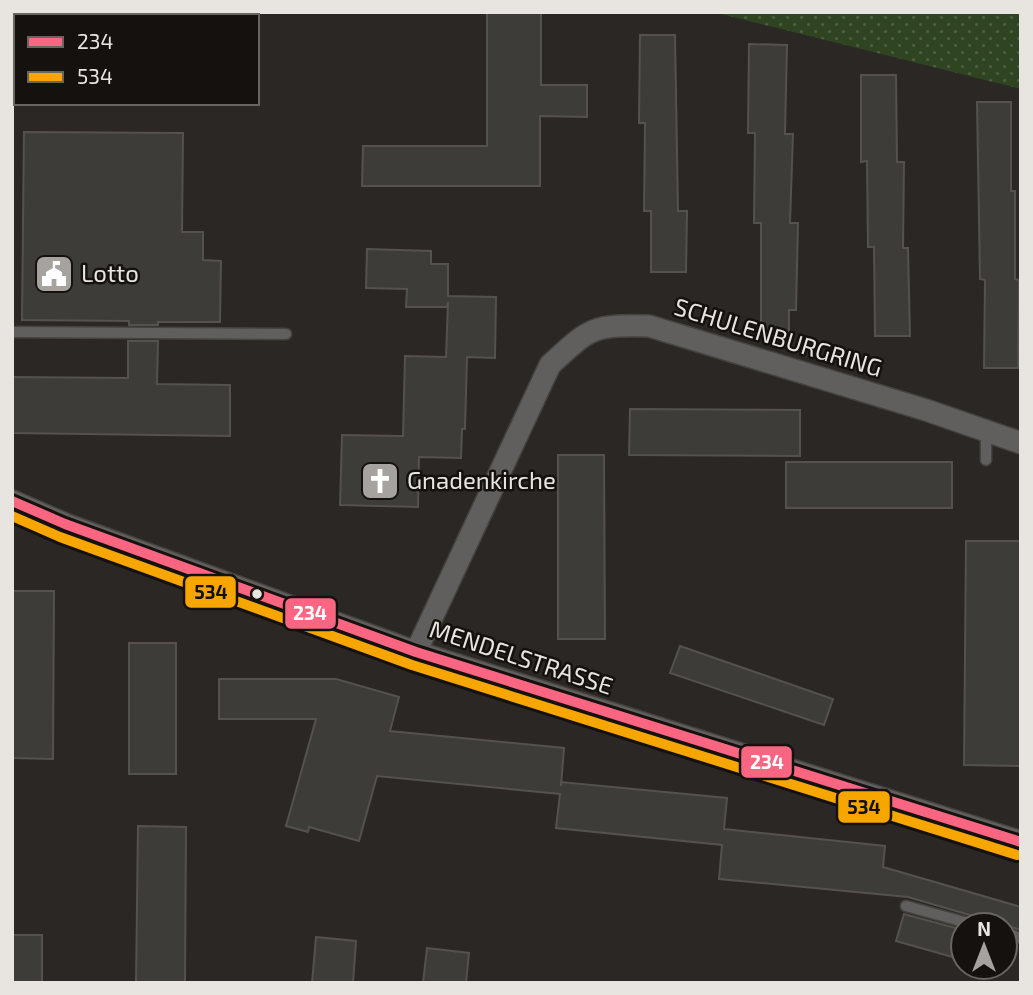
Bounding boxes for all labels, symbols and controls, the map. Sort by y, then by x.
legend [14,14,259,105]
text: 234 [77,28,113,53]
text: 534 [77,63,113,88]
public building icon: Lotto [33,253,75,295]
place label: Lotto [81,258,139,287]
street label: SCHULENBURGRING [671,291,886,382]
church icon: Gnadenkirche [359,460,401,502]
place label: Gnadenkirche [407,465,556,494]
line badge: 534 [184,575,237,609]
text: 534 [194,580,228,603]
unlabelled marker [250,587,264,601]
line badge: 234 [284,597,337,630]
text: 234 [293,601,327,624]
street label: MENDELSTRASSE [426,613,617,700]
line badge: 234 [740,745,793,779]
text: 234 [750,750,784,773]
line badge: 534 [837,790,891,824]
text: 534 [847,795,881,818]
north arrow [949,911,1019,981]
text: N [977,917,991,940]

